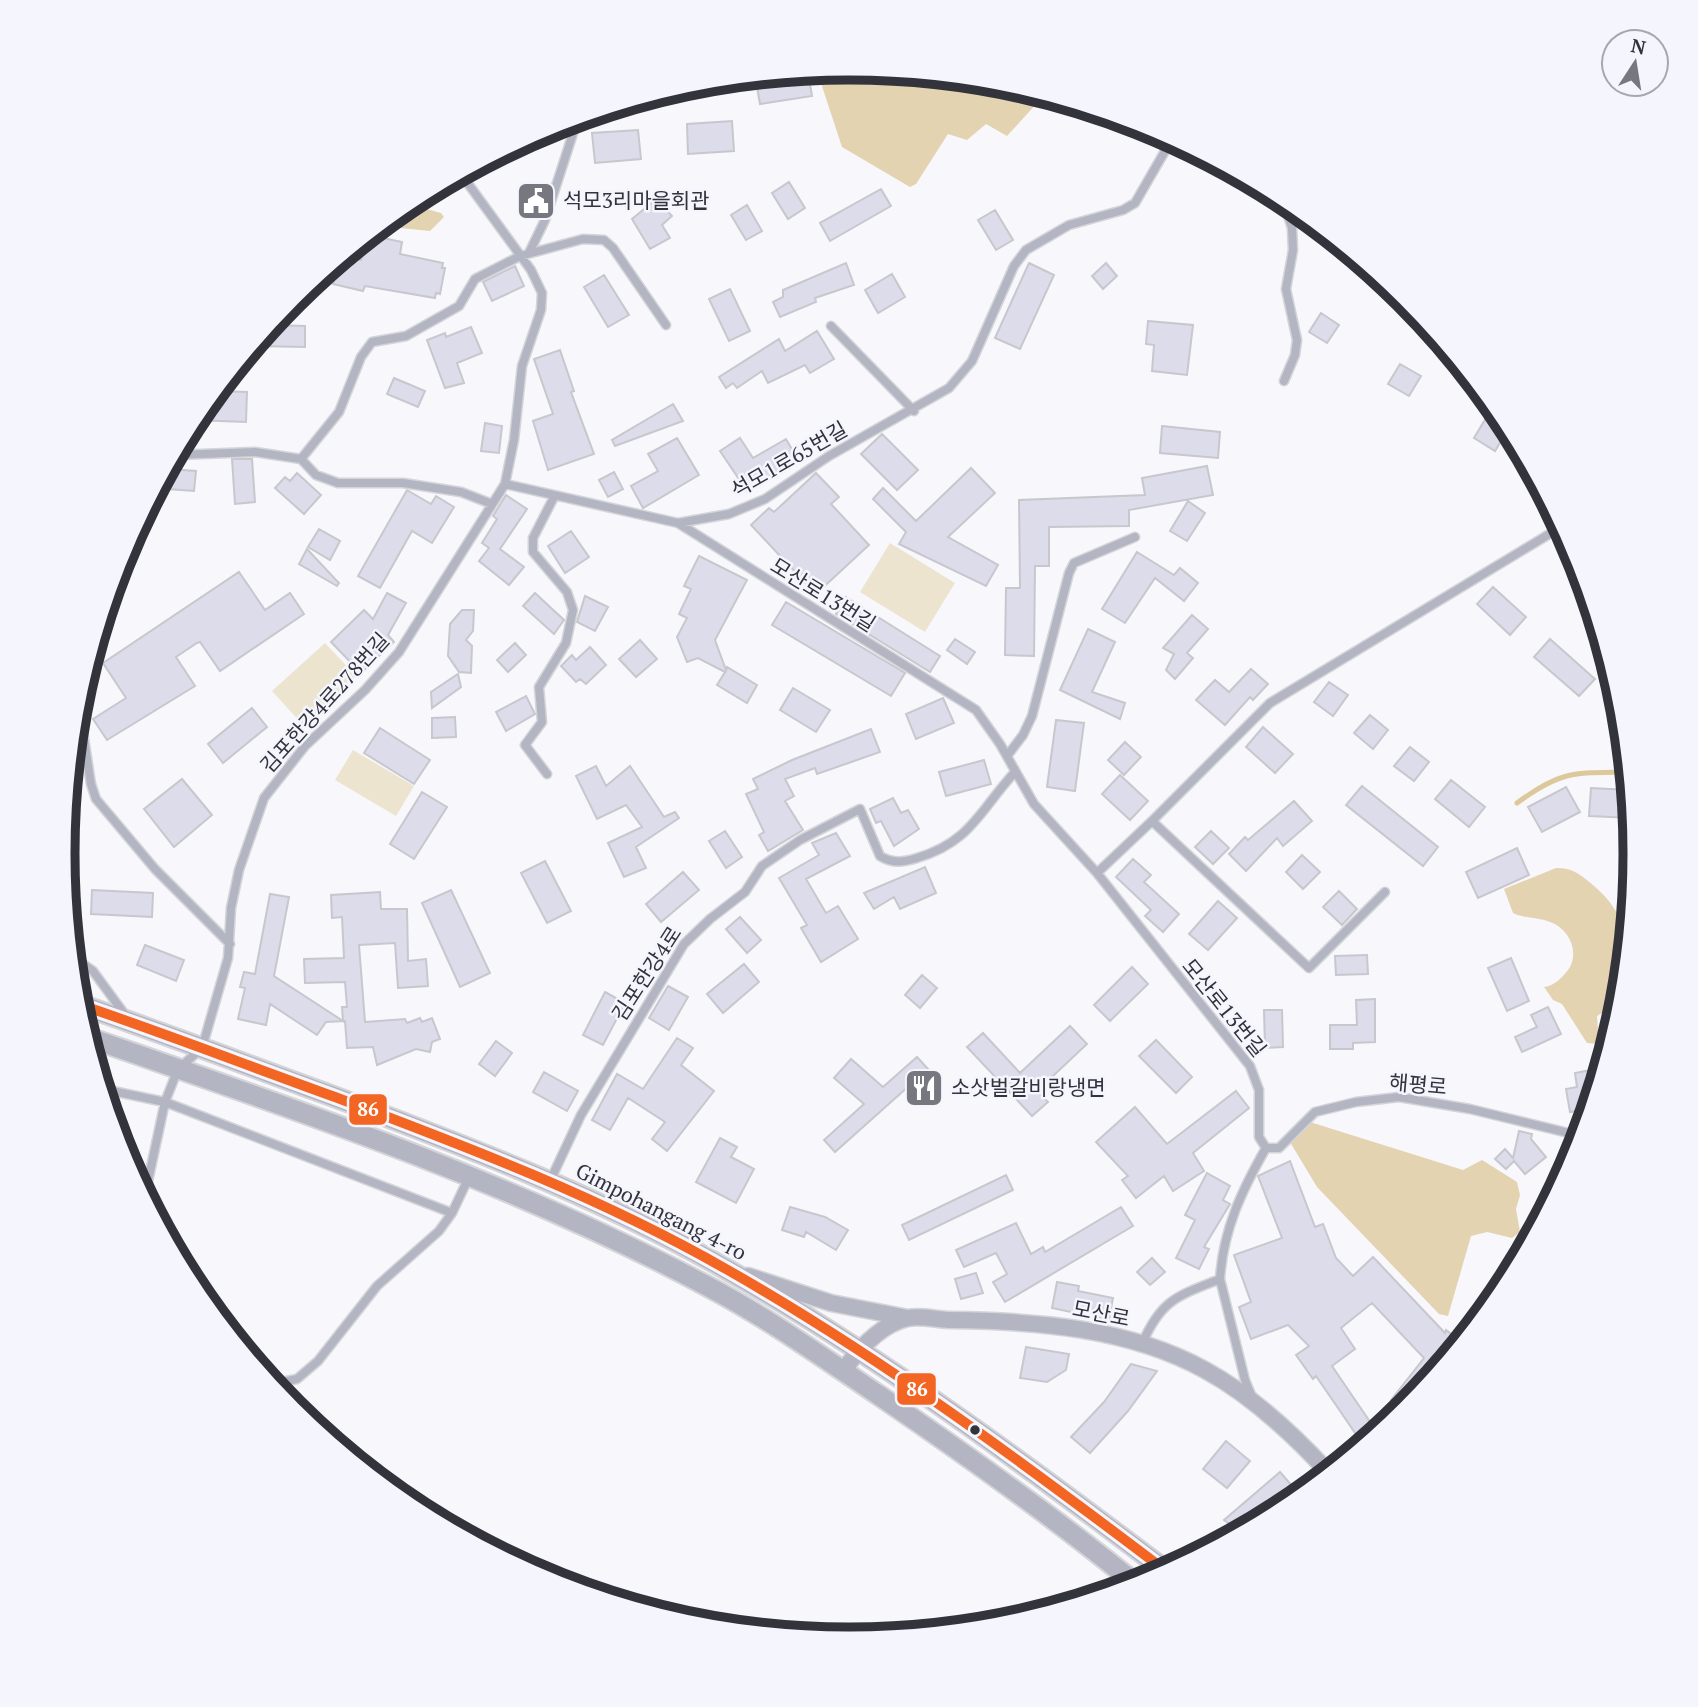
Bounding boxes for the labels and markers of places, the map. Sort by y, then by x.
public building icon: 석모3리마을회관 [515,180,557,222]
place label: 석모3리마을회관 [563,186,709,214]
restaurant icon: 소삿벌갈비랑냉면 [903,1067,945,1109]
place label: 소삿벌갈비랑냉면 [951,1073,1106,1101]
unlabelled marker [968,1423,982,1437]

